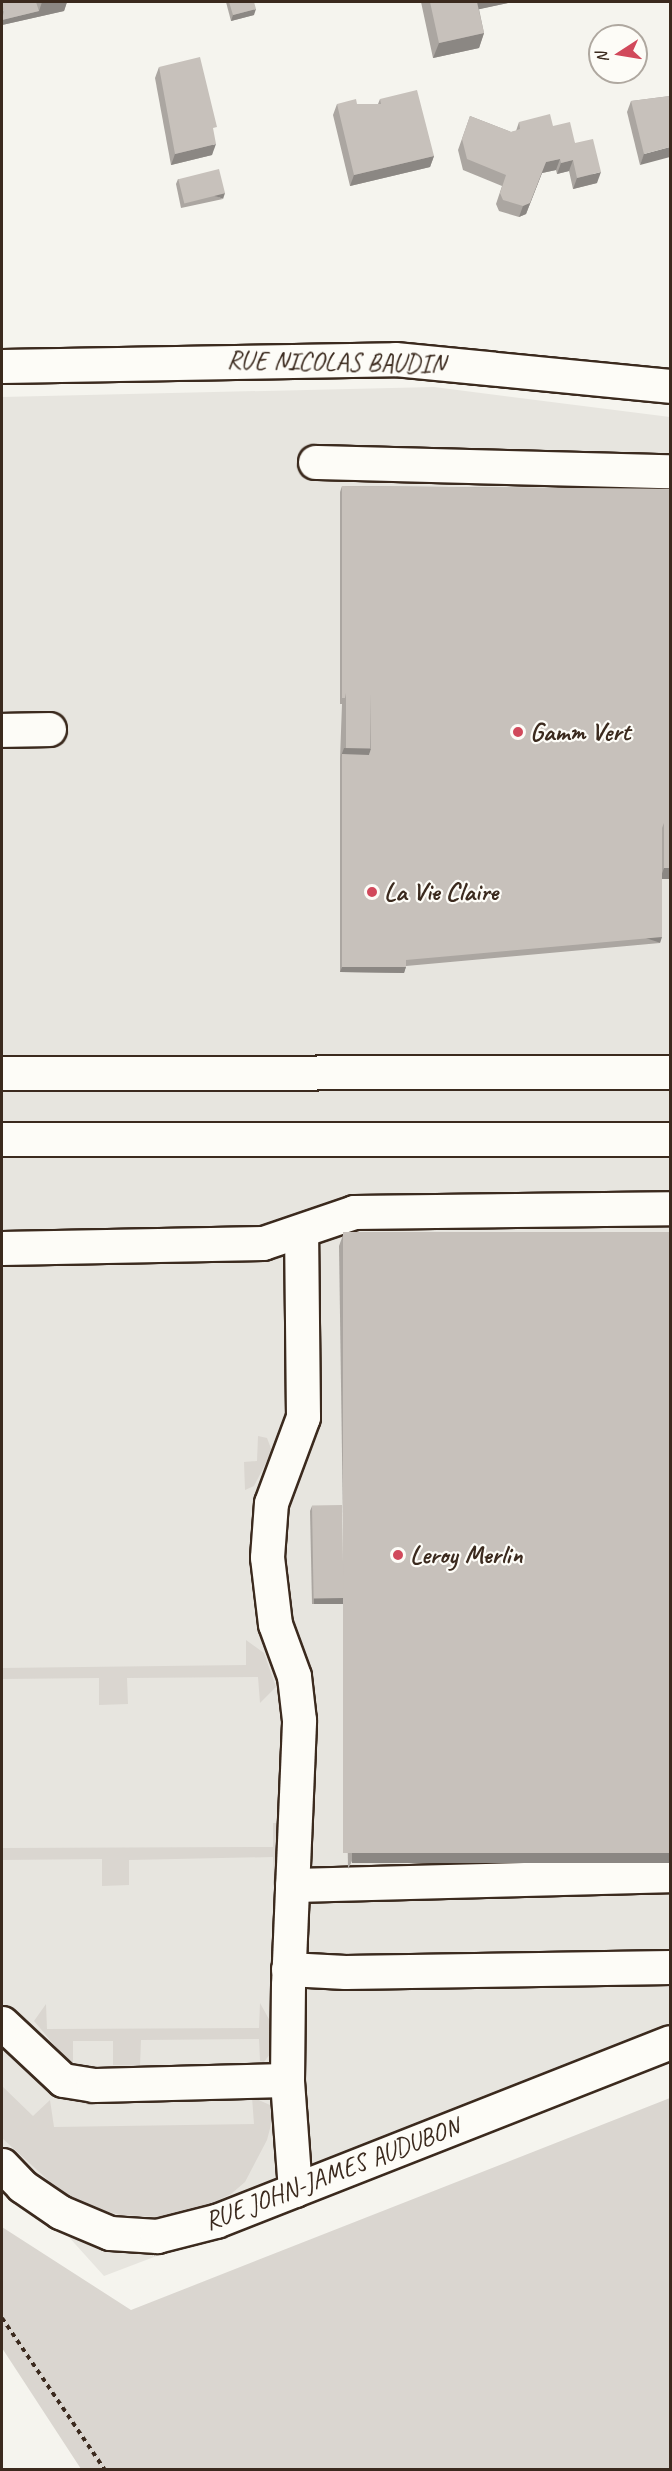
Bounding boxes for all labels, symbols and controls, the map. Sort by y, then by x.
north arrow [588,24,648,84]
text: N [592,50,613,64]
street label: RUE NICOLAS BAUDIN [227,344,445,380]
place label: Gamm Vert [530,716,630,748]
marker: Gamm Vert [511,725,525,739]
place label: La Vie Claire [384,876,498,908]
marker: La Vie Claire [365,885,379,899]
place label: Leroy Merlin [410,1539,522,1571]
marker: Leroy Merlin [391,1548,405,1562]
street label: RUE JOHN-JAMES AUDUBON [200,2111,464,2237]

